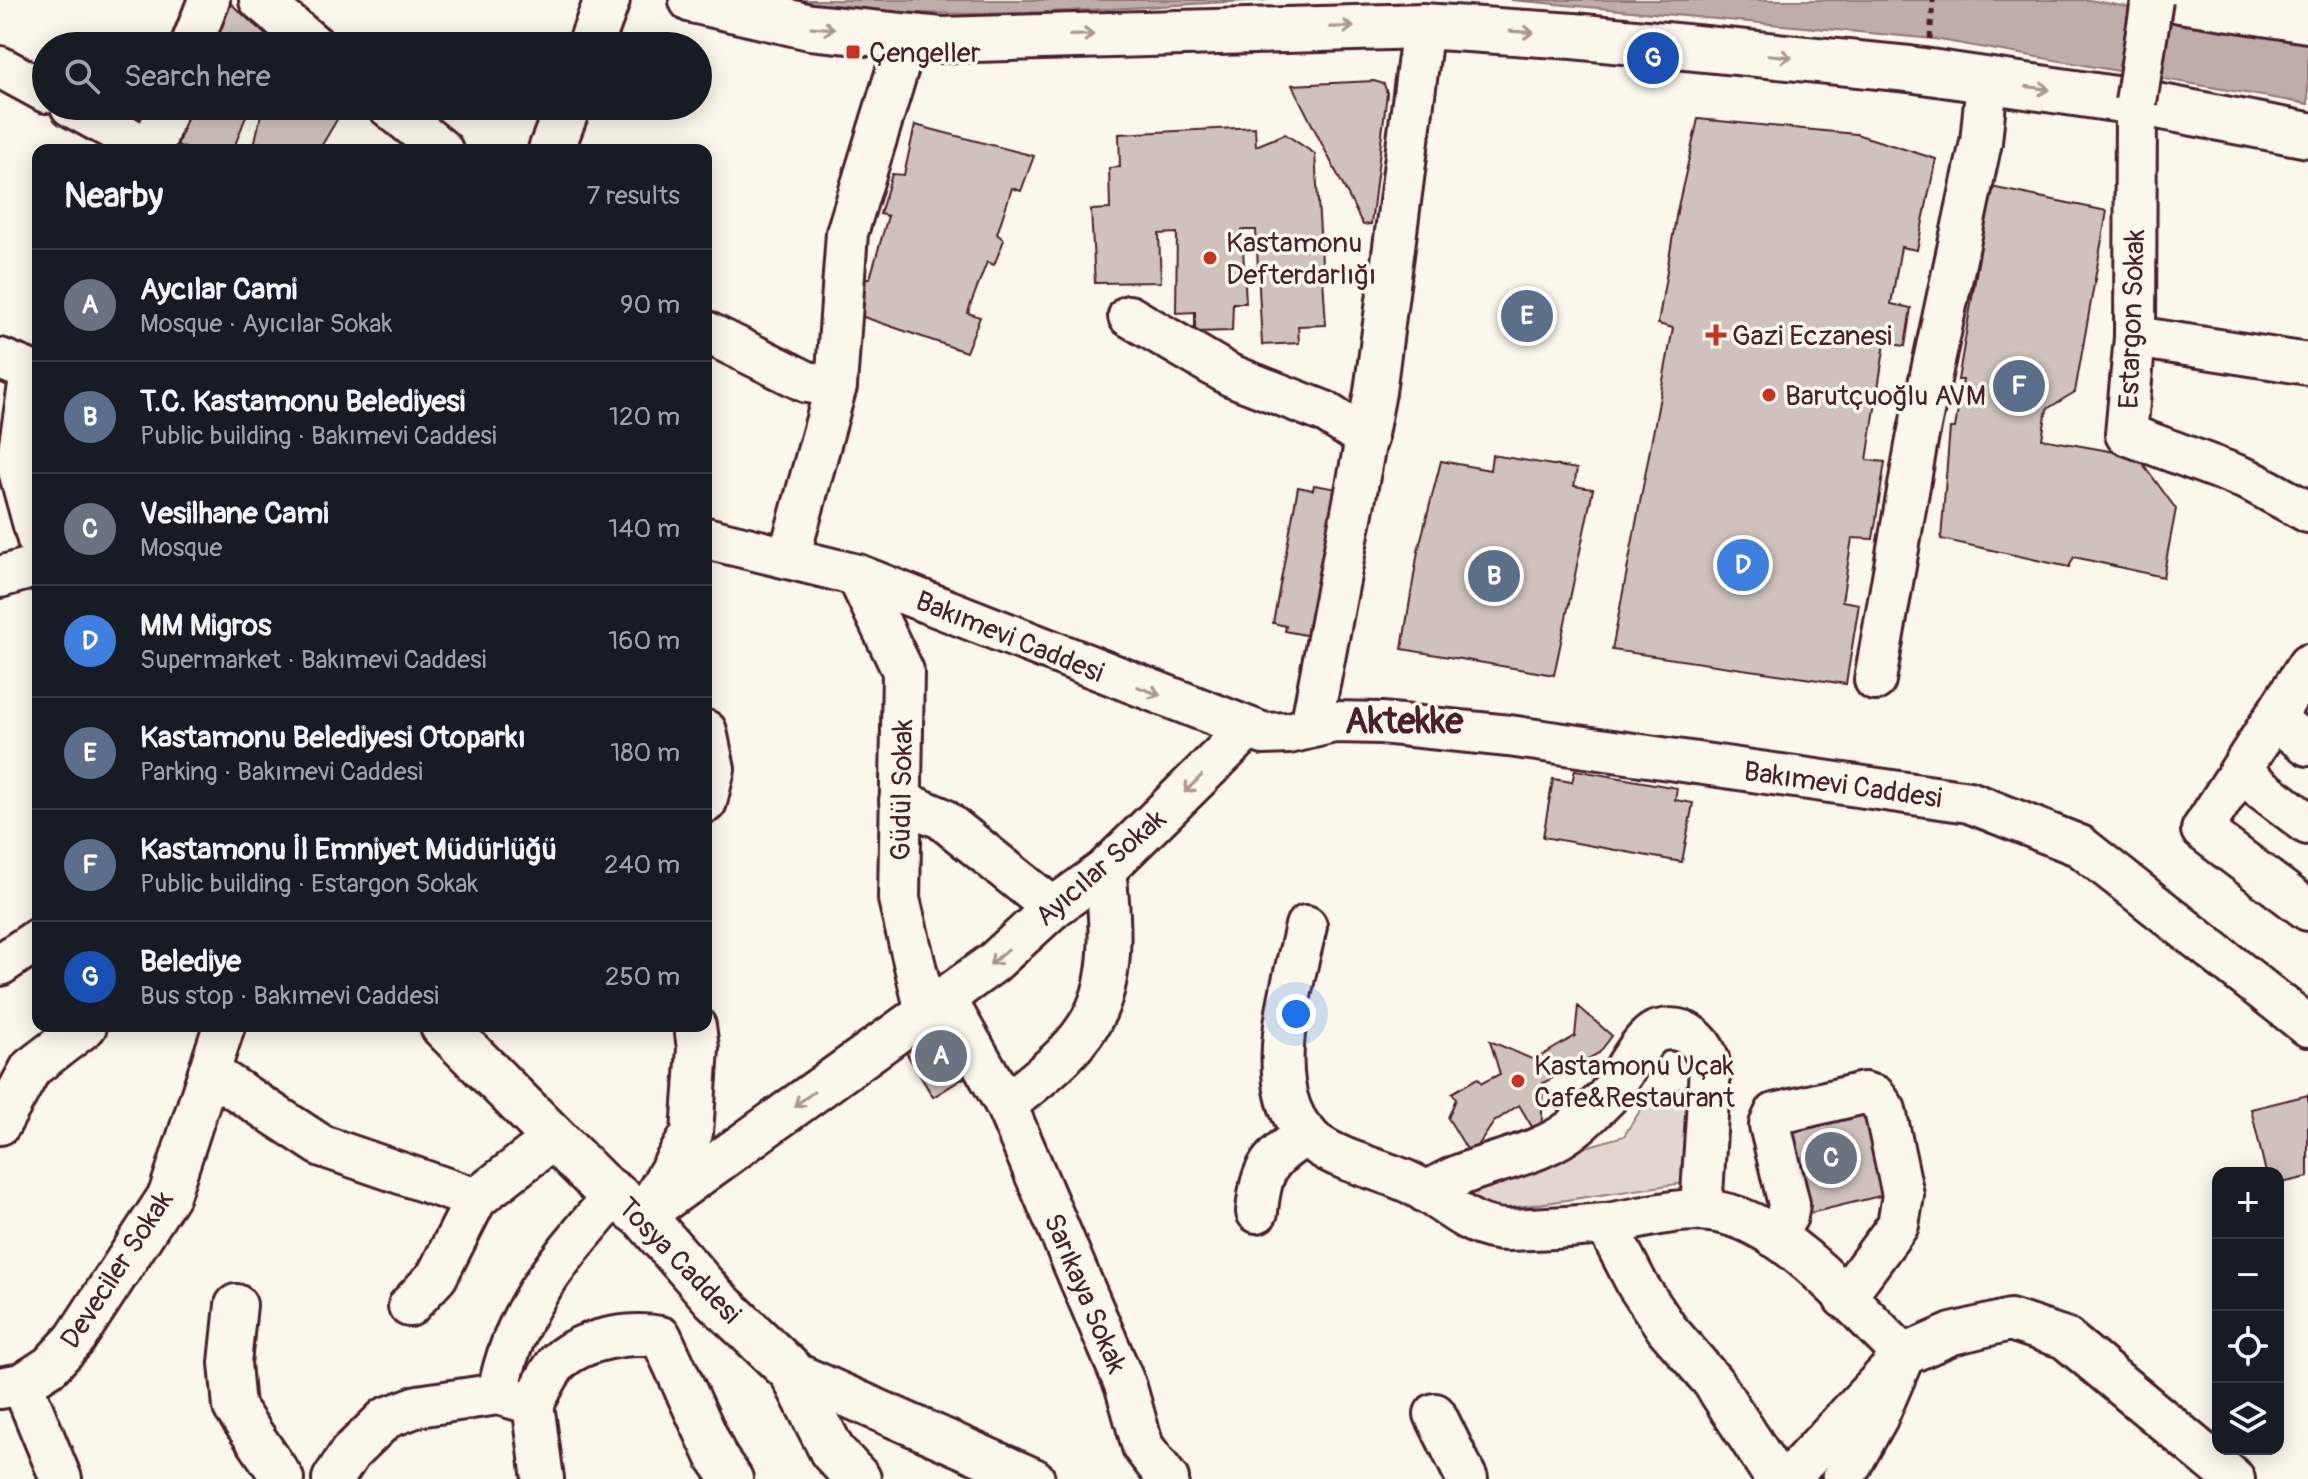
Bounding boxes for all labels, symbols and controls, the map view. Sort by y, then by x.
one-way arrow [1328,19,1355,35]
one-way arrow [809,21,836,36]
one-way arrow [1508,25,1535,40]
one-way arrow [1068,28,1095,43]
pin: G [1627,28,1679,88]
search box [32,32,712,120]
place label: Çengeller [869,36,981,71]
marker: Çengeller [844,43,862,61]
one-way arrow [1766,49,1793,64]
icon: search [60,54,104,98]
text: Search here [124,58,271,95]
one-way arrow [2025,81,2051,96]
text: Nearby [64,175,163,218]
text: 7 results [587,180,680,212]
place label: Kastamonu Defterdarlığı [1226,226,1376,293]
street label: Estargon Sokak [2112,228,2153,410]
marker: Kastamonu Defterdarlığı [1201,249,1219,267]
text: Aycılar Cami [140,271,297,308]
pin: E [1501,286,1553,346]
text: A [82,289,98,321]
text: 90 m [620,289,680,321]
text: Mosque · Ayıcılar Sokak [140,308,392,340]
place label: Gazi Eczanesi [1732,319,1892,354]
marker: Gazi Eczanesi [1707,326,1725,344]
pin: F [1993,356,2045,416]
place label: Barutçuoğlu AVM [1785,379,1986,414]
text: T.C. Kastamonu Belediyesi [140,383,465,420]
marker: Barutçuoğlu AVM [1760,386,1778,404]
text: B [83,401,97,433]
text: 120 m [609,401,680,433]
text: Public building · Bakımevi Caddesi [140,420,497,452]
text: Vesilhane Cami [140,495,329,532]
text: C [82,513,98,545]
text: 140 m [608,513,680,545]
text: Mosque [140,532,222,564]
pin: D [1717,535,1769,595]
pin: B [1468,546,1520,606]
street label: Bakımevi Caddesi [910,584,1109,691]
text: MM Migros [140,607,271,644]
text: D [82,625,98,657]
text: 160 m [608,625,680,657]
text: Supermarket · Bakımevi Caddesi [140,644,486,676]
one-way arrow [1136,685,1161,699]
district label: Aktekke [1345,699,1464,744]
text: Kastamonu Belediyesi Otoparkı [140,719,526,756]
street label: Güdül Sokak [884,719,921,861]
text: E [83,737,97,769]
text: 180 m [610,737,680,769]
street label: Bakımevi Caddesi [1741,754,1944,817]
text: Parking · Bakımevi Caddesi [140,756,423,788]
one-way arrow [1184,774,1203,793]
street label: Ayıcılar Sokak [1028,802,1174,934]
text: Kastamonu İl Emniyet Müdürlüğü [140,831,557,868]
text: F [82,849,98,881]
text: 240 m [604,849,680,881]
text: Public building · Estargon Sokak [140,868,478,900]
text: Belediye [140,943,241,980]
one-way arrow [989,947,1010,965]
text: G [81,961,99,993]
text: 250 m [605,961,680,993]
text: Bus stop · Bakımevi Caddesi [140,980,439,1012]
your location [1276,994,1316,1034]
pin: A [915,1026,967,1086]
place label: Kastamonu Uçak Cafe&Restaurant [1534,1049,1735,1116]
marker: Kastamonu Uçak Cafe&Restaurant [1509,1072,1527,1090]
one-way arrow [793,1091,815,1107]
pin: C [1805,1128,1857,1188]
map controls [2212,1167,2284,1455]
button: + [2212,1167,2284,1239]
street label: Deveciler Sokak [53,1184,181,1355]
street label: Tosya Caddesi [610,1191,748,1332]
street label: Sarıkaya Sokak [1035,1208,1134,1379]
button: − [2212,1239,2284,1311]
button: locate [2212,1311,2284,1383]
button: layers [2212,1383,2284,1455]

